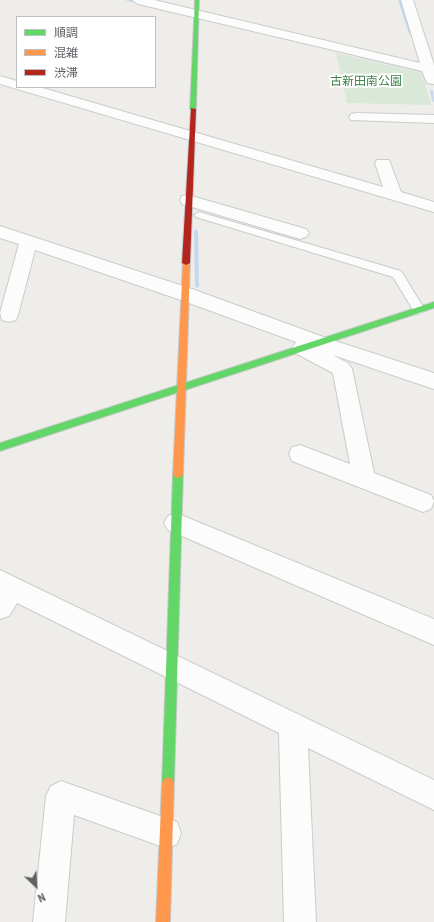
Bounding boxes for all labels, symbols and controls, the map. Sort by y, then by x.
legend [16,16,156,88]
text: 順調 [54,25,78,42]
text: 混雑 [54,45,78,62]
text: 渋滞 [54,65,78,82]
park label: 古新田南公園 [330,75,402,89]
north arrow [16,866,56,906]
text: N [35,889,48,906]

